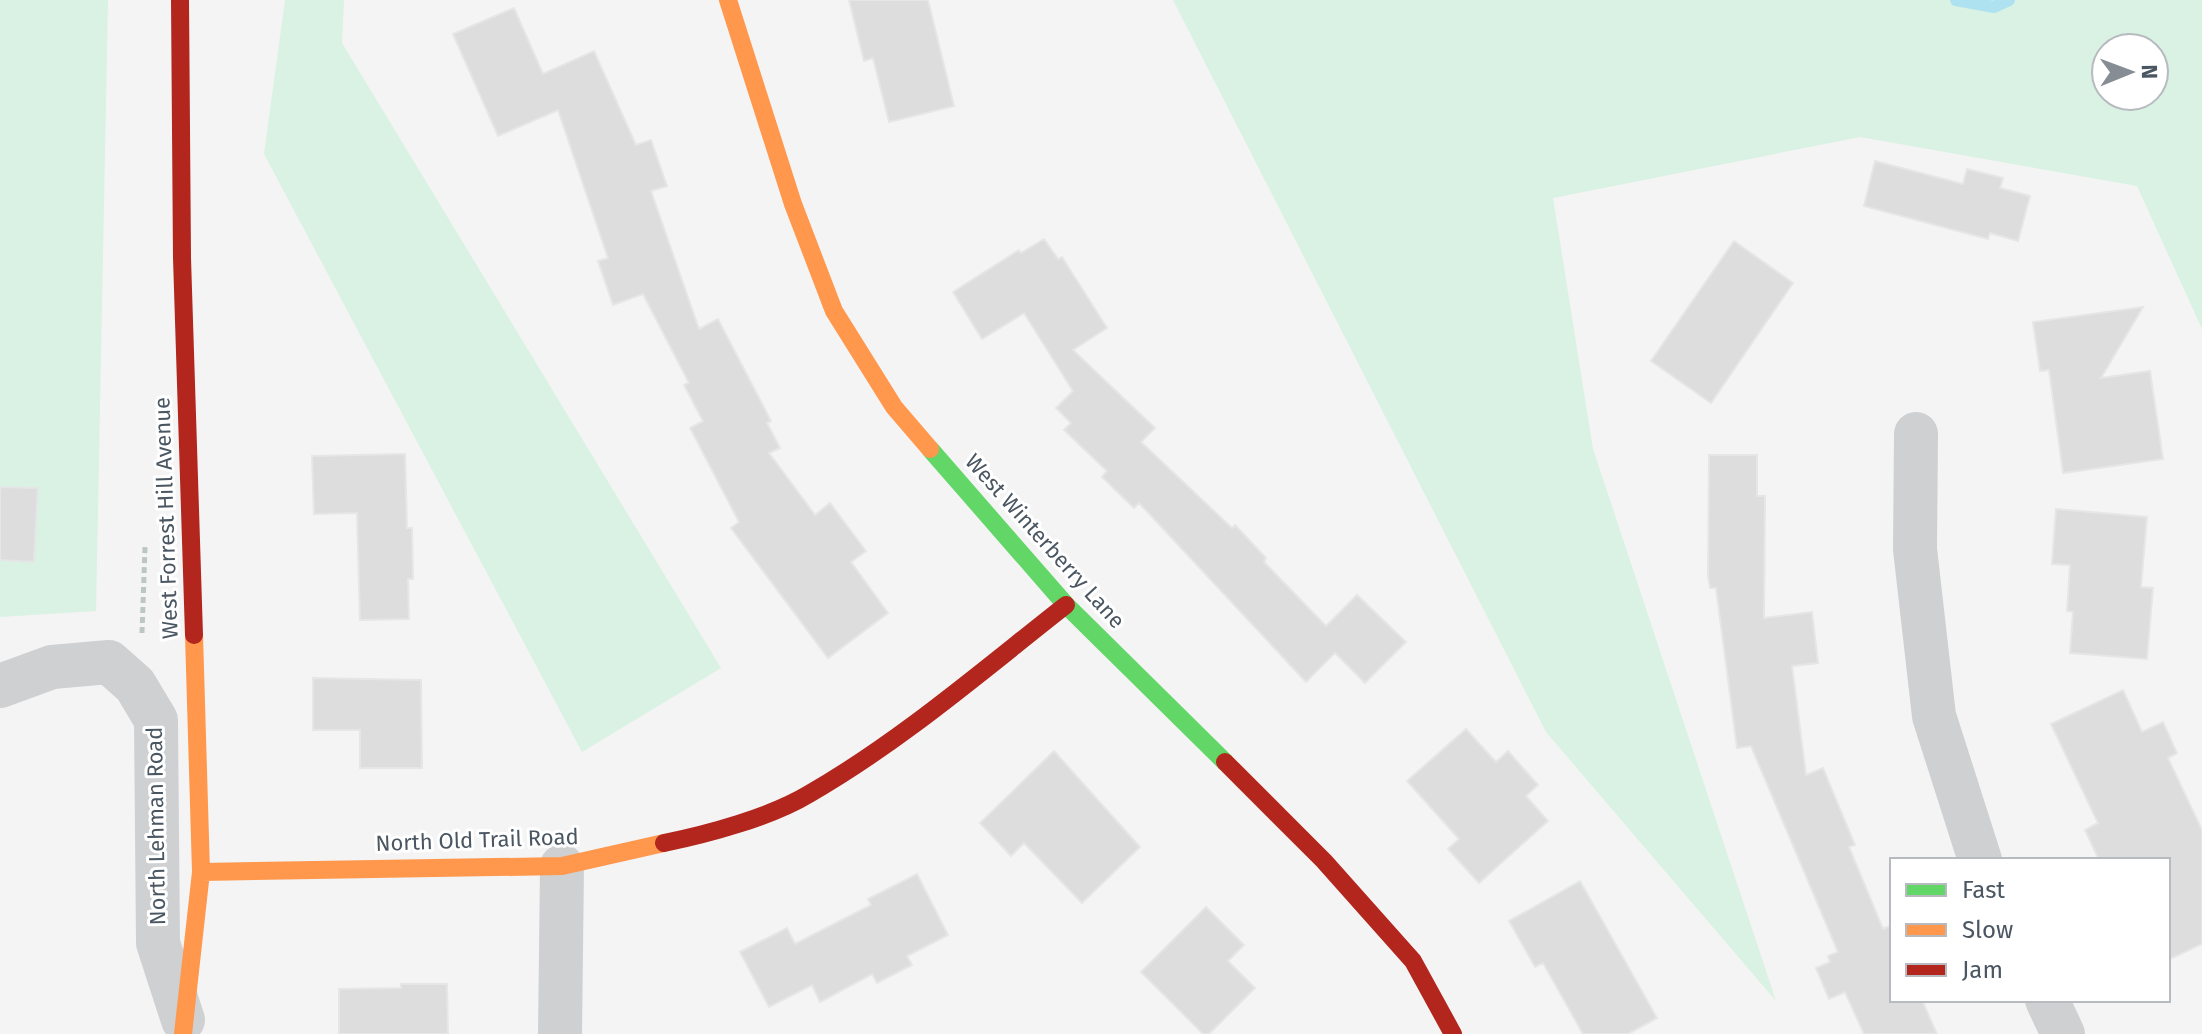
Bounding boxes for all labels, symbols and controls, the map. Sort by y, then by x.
north arrow [2090,32,2170,112]
text: N [2136,64,2163,79]
street label: West Forrest Hill Avenue [148,397,184,639]
street label: West Winterberry Lane [959,448,1131,634]
street label: North Lehman Road [141,726,171,926]
street label: North Old Trail Road [375,823,579,857]
legend [1890,858,2170,1002]
text: Fast [1962,876,2005,904]
text: Slow [1962,916,2013,944]
text: Jam [1962,956,2003,984]

